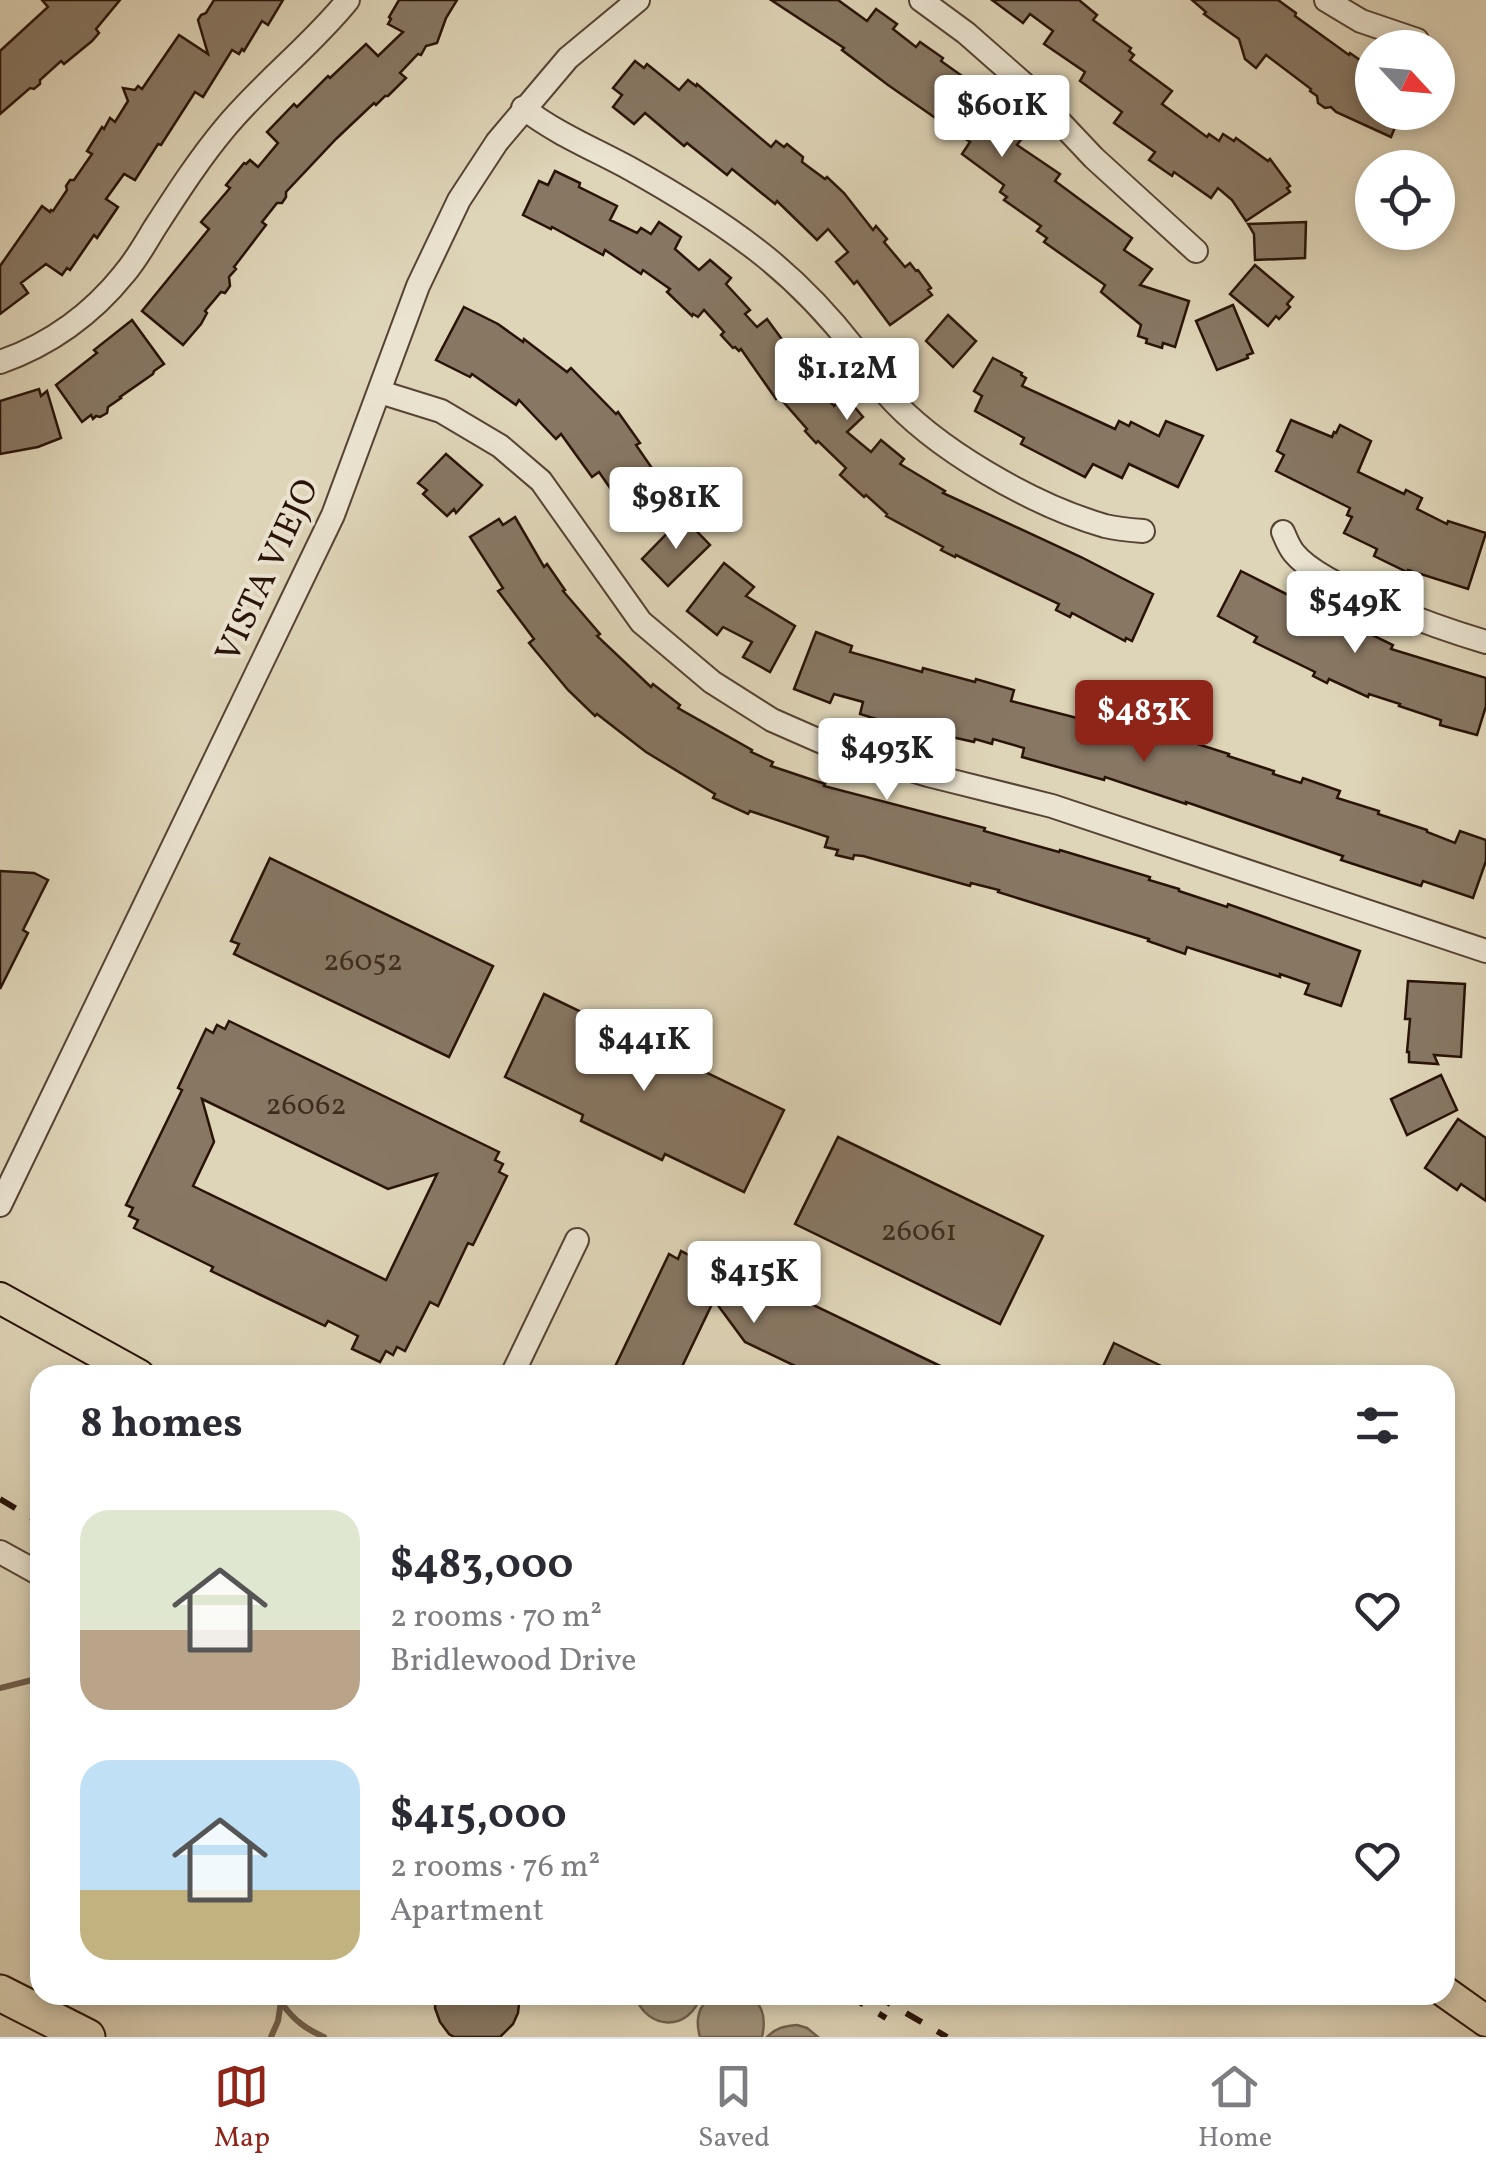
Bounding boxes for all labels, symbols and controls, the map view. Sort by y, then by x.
north arrow [1355,30,1455,130]
map controls [1355,30,1455,250]
pin: $601K [932,75,1072,160]
text: $601K [956,85,1048,129]
button: locate [1355,150,1455,250]
pin: $1.12M [766,338,928,423]
text: $1.12M [797,348,897,392]
pin: $981K [606,467,746,552]
street label: VISTA VIEJO [205,472,332,671]
text: $981K [632,477,721,521]
pin: $549K [1285,571,1425,656]
text: $549K [1309,581,1401,625]
pin: $483K [1074,680,1214,765]
text: $483K [1097,690,1191,734]
pin: $493K [817,718,957,803]
text: $493K [840,728,934,772]
house number: 26052 [323,941,403,983]
pin: $441K [574,1009,714,1094]
text: $441K [598,1019,690,1063]
house number: 26062 [266,1085,347,1127]
house number: 26061 [881,1211,957,1253]
pin: $415K [684,1241,824,1326]
text: $415K [710,1251,798,1295]
text: 8 homes [80,1396,243,1455]
icon: filters [1350,1398,1405,1453]
text: $483,000 [390,1537,573,1596]
icon: home [160,1550,280,1670]
icon: heart [1350,1583,1405,1638]
text: 2 rooms · 70 m² [390,1596,602,1640]
text: Bridlewood Drive [390,1640,637,1684]
text: $415,000 [390,1787,567,1846]
icon: home [160,1800,280,1920]
icon: heart [1350,1833,1405,1888]
text: 2 rooms · 76 m² [390,1846,600,1890]
text: Apartment [390,1890,544,1934]
tab: Map [214,2059,270,2158]
tab: Saved [698,2059,770,2158]
tab: Home [1198,2059,1272,2158]

